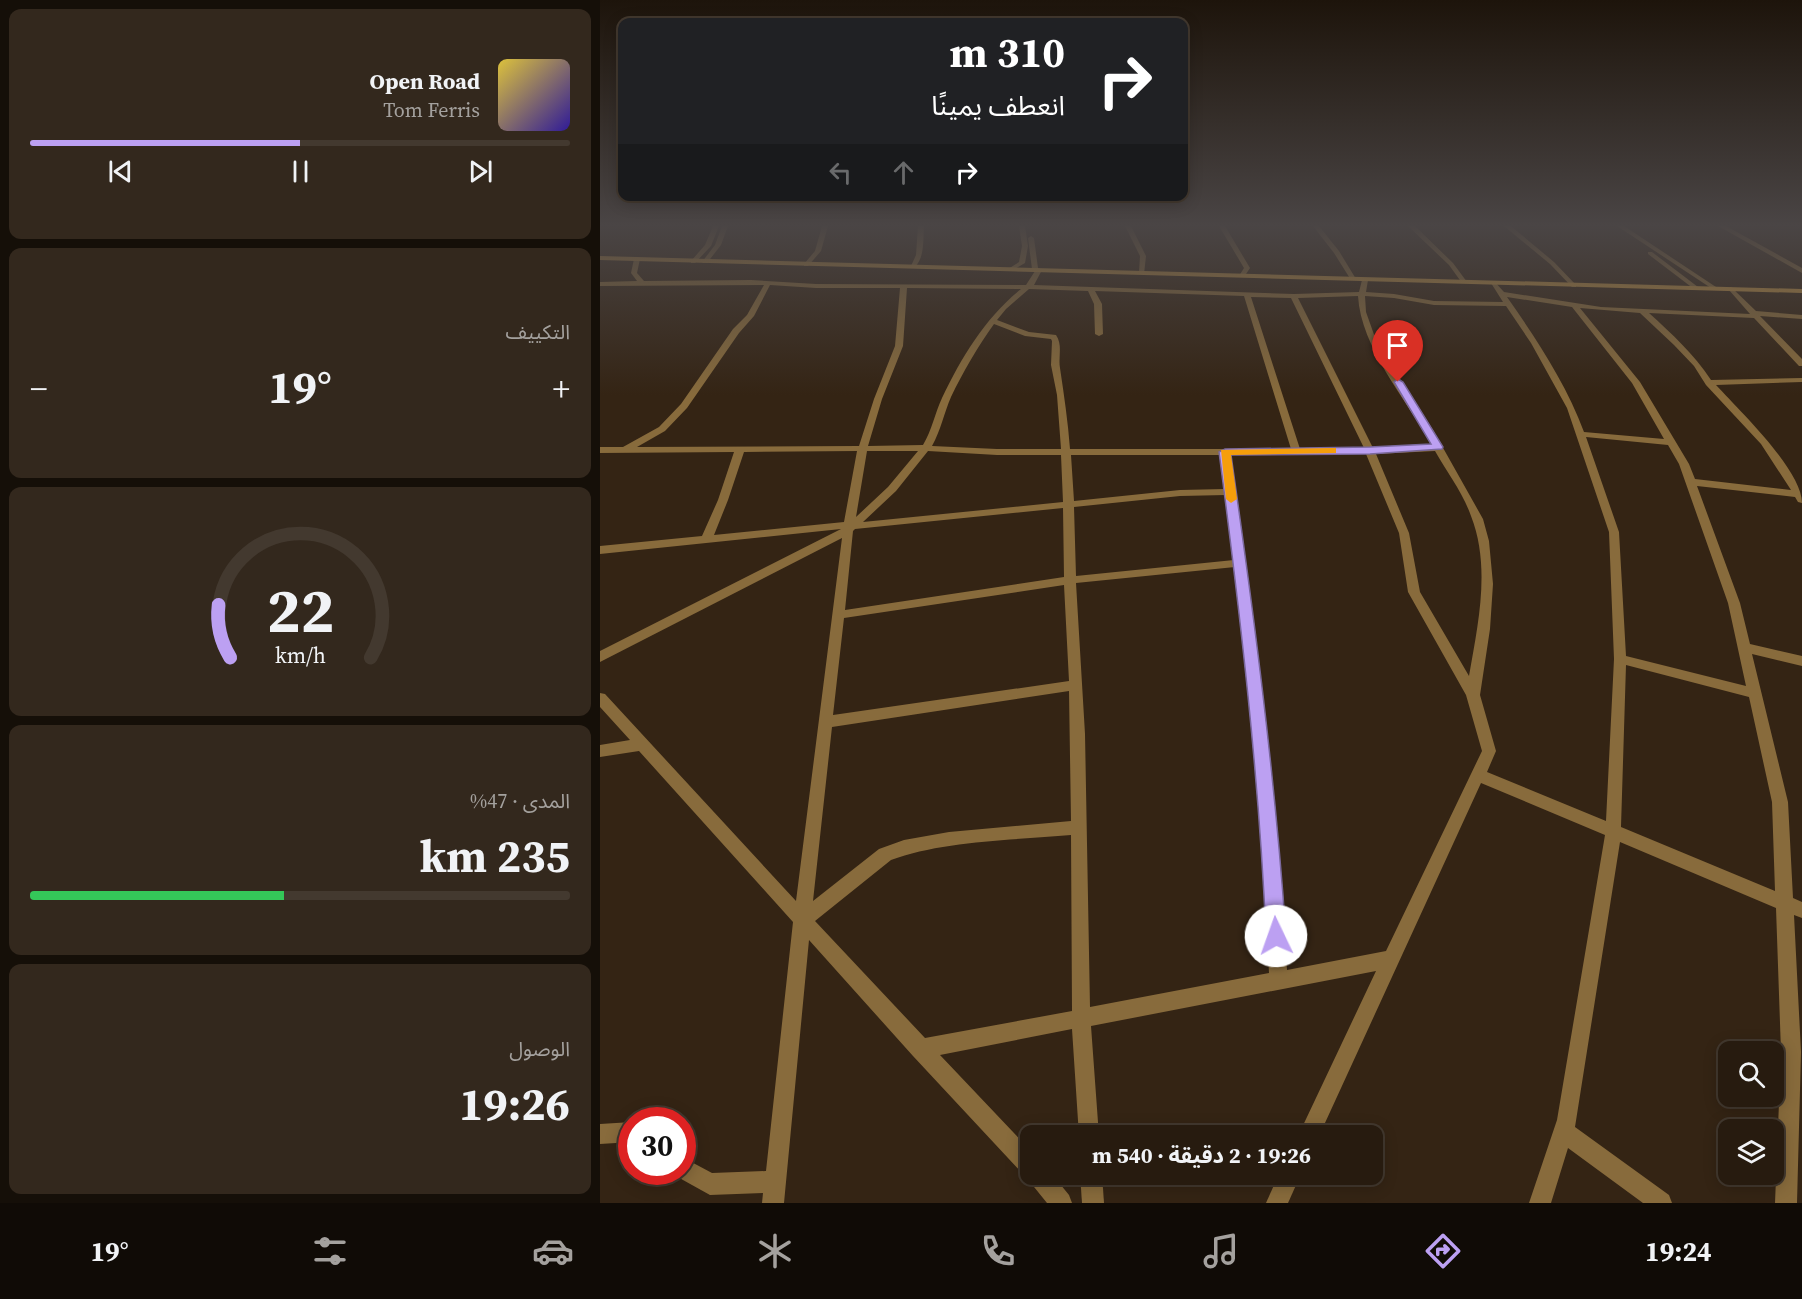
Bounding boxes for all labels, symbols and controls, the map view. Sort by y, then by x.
text: 310 m [950,23,1065,81]
icon: right [1086,42,1164,120]
text: Open Road [370,66,480,96]
text: انعطف يمينًا [931,87,1065,124]
text: Tom Ferris [383,96,480,124]
icon: previous [104,155,137,188]
icon: pause [284,155,317,188]
icon: next [464,155,497,188]
icon: left [824,156,857,189]
icon: ahead [887,156,920,189]
icon: right [950,156,983,189]
text: التكييف [506,318,570,346]
pin [1372,320,1423,382]
icon: arrive [1381,329,1414,362]
text: 19° [268,356,332,418]
text: − [30,366,48,411]
text: + [552,366,570,411]
text: 22 [266,568,334,654]
text: km/h [274,642,326,671]
text: المدى · 47% [470,787,570,815]
text: 235 km [419,825,570,887]
position arrow [1244,904,1308,968]
text: الوصول [509,1035,570,1063]
map controls [1718,1041,1784,1185]
button: search [1718,1041,1784,1107]
text: 19:26 [459,1073,570,1135]
speed limit sign: 30 [618,1107,696,1185]
button: layers [1718,1119,1784,1185]
text: 19:26 · 2 دقيقة · 540 m [1092,1140,1311,1170]
icon: filters [309,1230,351,1272]
icon: car [532,1230,574,1272]
icon: climate [754,1230,796,1272]
icon: phone [977,1230,1019,1272]
icon: music [1200,1230,1242,1272]
icon: directions [1422,1230,1464,1272]
text: 19° [90,1233,129,1270]
text: 19:24 [1645,1233,1712,1270]

